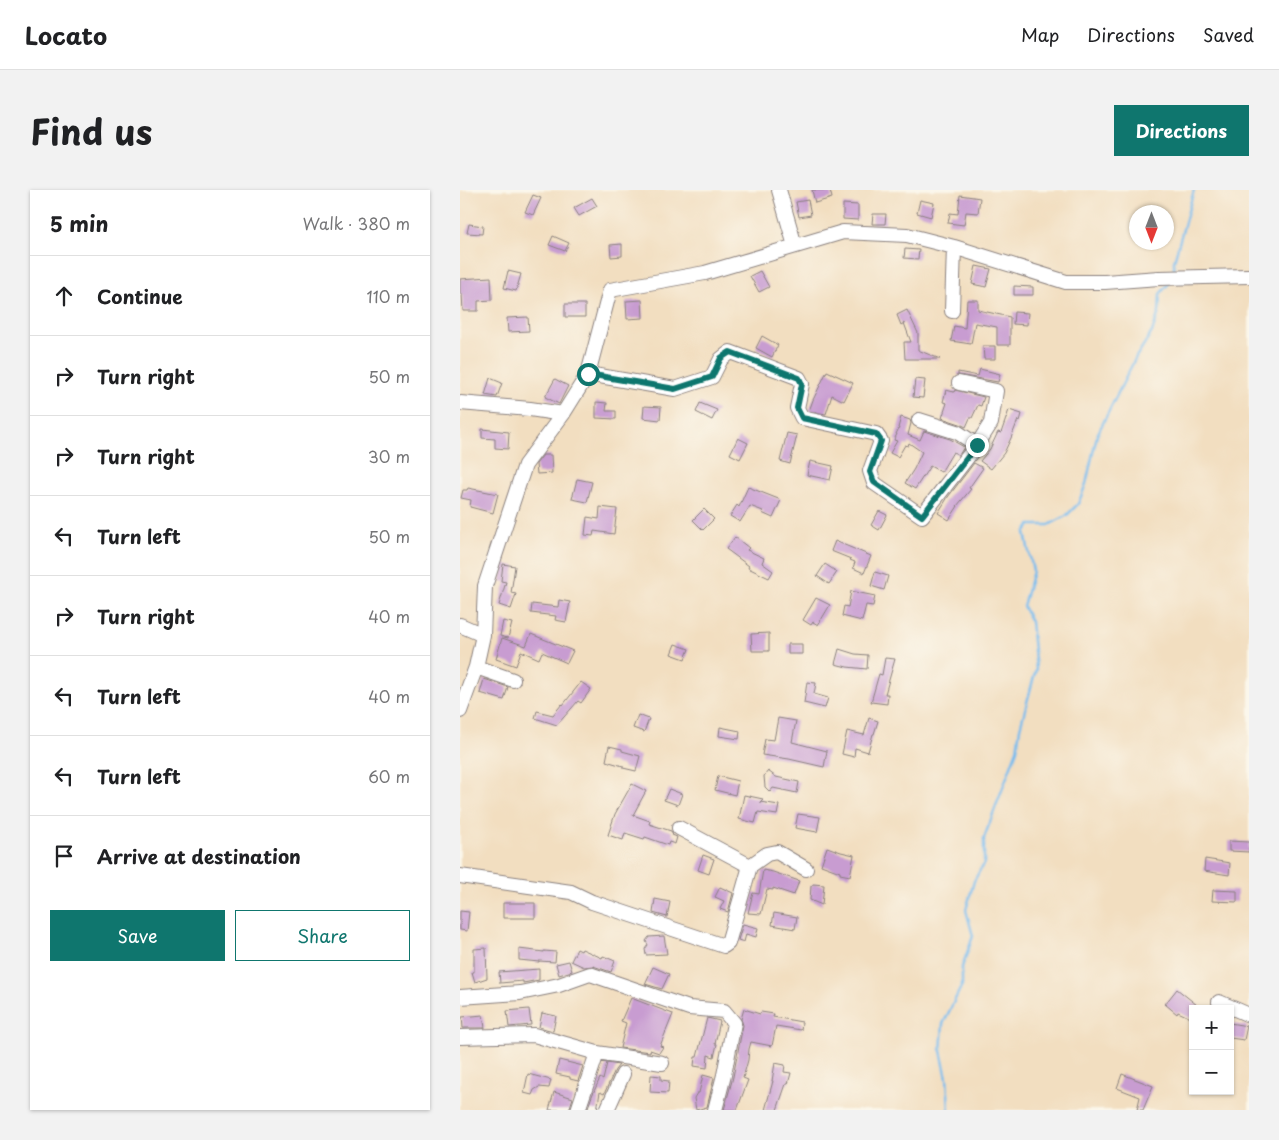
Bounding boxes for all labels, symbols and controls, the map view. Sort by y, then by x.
text: Locato [25,17,107,53]
text: Map [1021,21,1059,48]
text: Directions [1087,21,1175,48]
text: Saved [1203,21,1254,48]
text: Find us [30,104,152,157]
button: Directions [1114,105,1249,156]
north arrow [1129,205,1174,250]
text: 5 min [50,207,108,239]
text: Walk · 380 m [303,211,410,235]
icon: ahead [50,282,78,310]
text: Continue [97,282,183,310]
text: 110 m [367,284,410,308]
icon: right [50,362,78,390]
text: Turn right [97,362,195,390]
route start [577,363,600,386]
text: 50 m [369,364,410,388]
route end [966,434,989,457]
icon: right [50,442,78,470]
text: Turn right [97,442,195,470]
text: 30 m [368,444,410,468]
icon: left [50,522,78,550]
text: Turn left [97,522,181,550]
text: 50 m [369,524,410,548]
icon: right [50,602,78,630]
text: Turn right [97,602,195,630]
text: 40 m [368,604,410,628]
icon: left [50,682,78,710]
text: Turn left [97,682,181,710]
text: 40 m [368,684,410,708]
icon: left [50,762,78,790]
text: Turn left [97,762,181,790]
text: 60 m [368,764,410,788]
icon: arrive [50,842,78,870]
text: Arrive at destination [97,842,301,870]
button: Save [50,910,225,961]
button: Share [235,910,410,961]
map controls [1189,1005,1234,1095]
button: + [1189,1005,1234,1050]
button: − [1189,1050,1234,1095]

